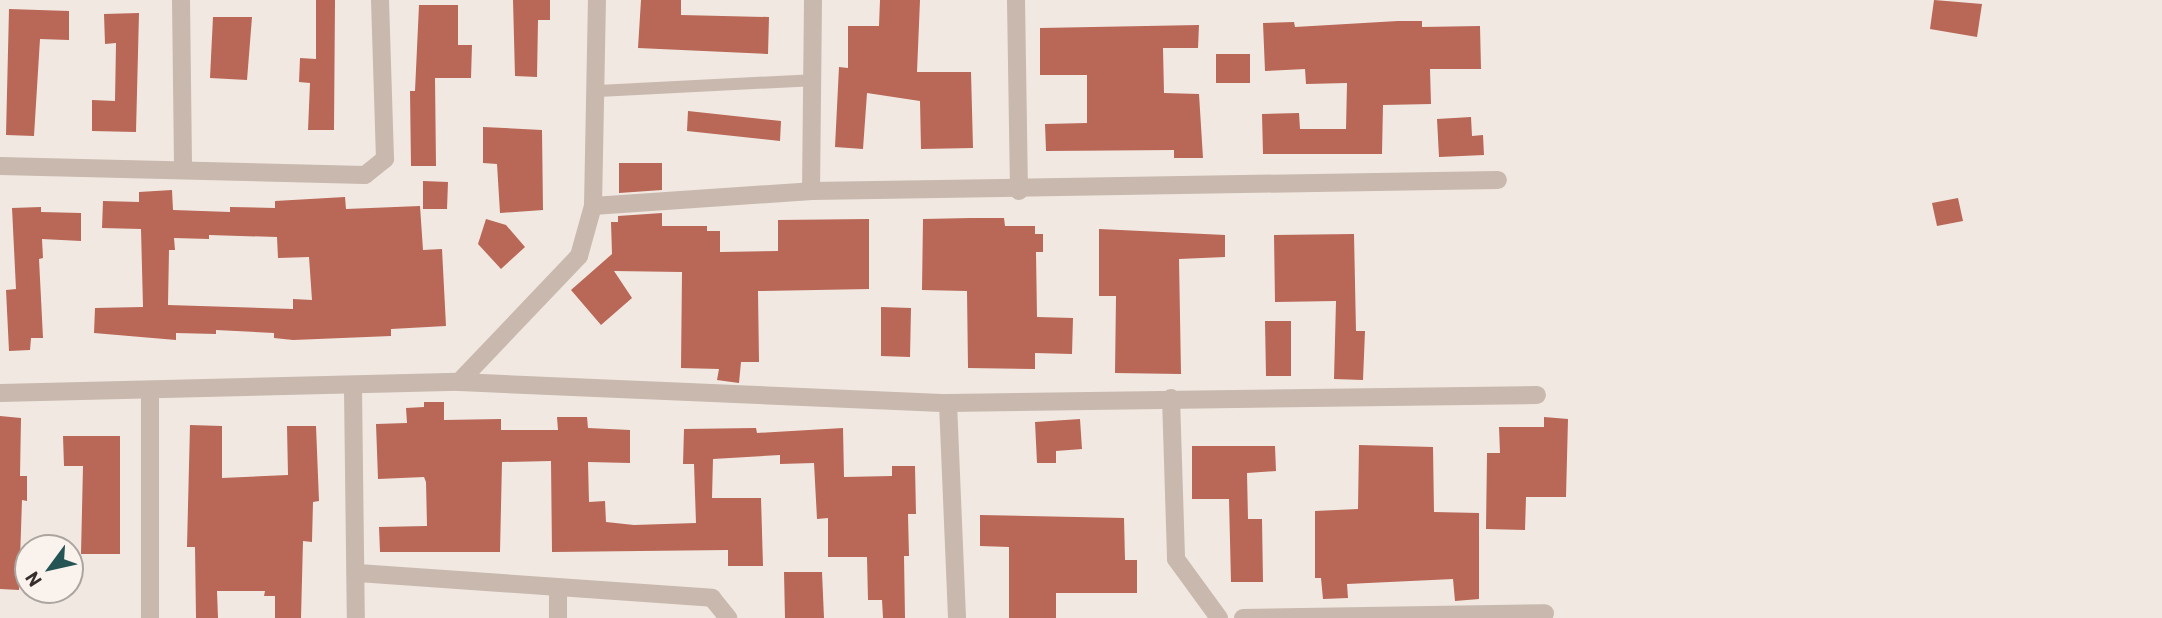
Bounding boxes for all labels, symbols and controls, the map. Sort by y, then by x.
north arrow [14,534,84,604]
text: N [20,568,46,591]

